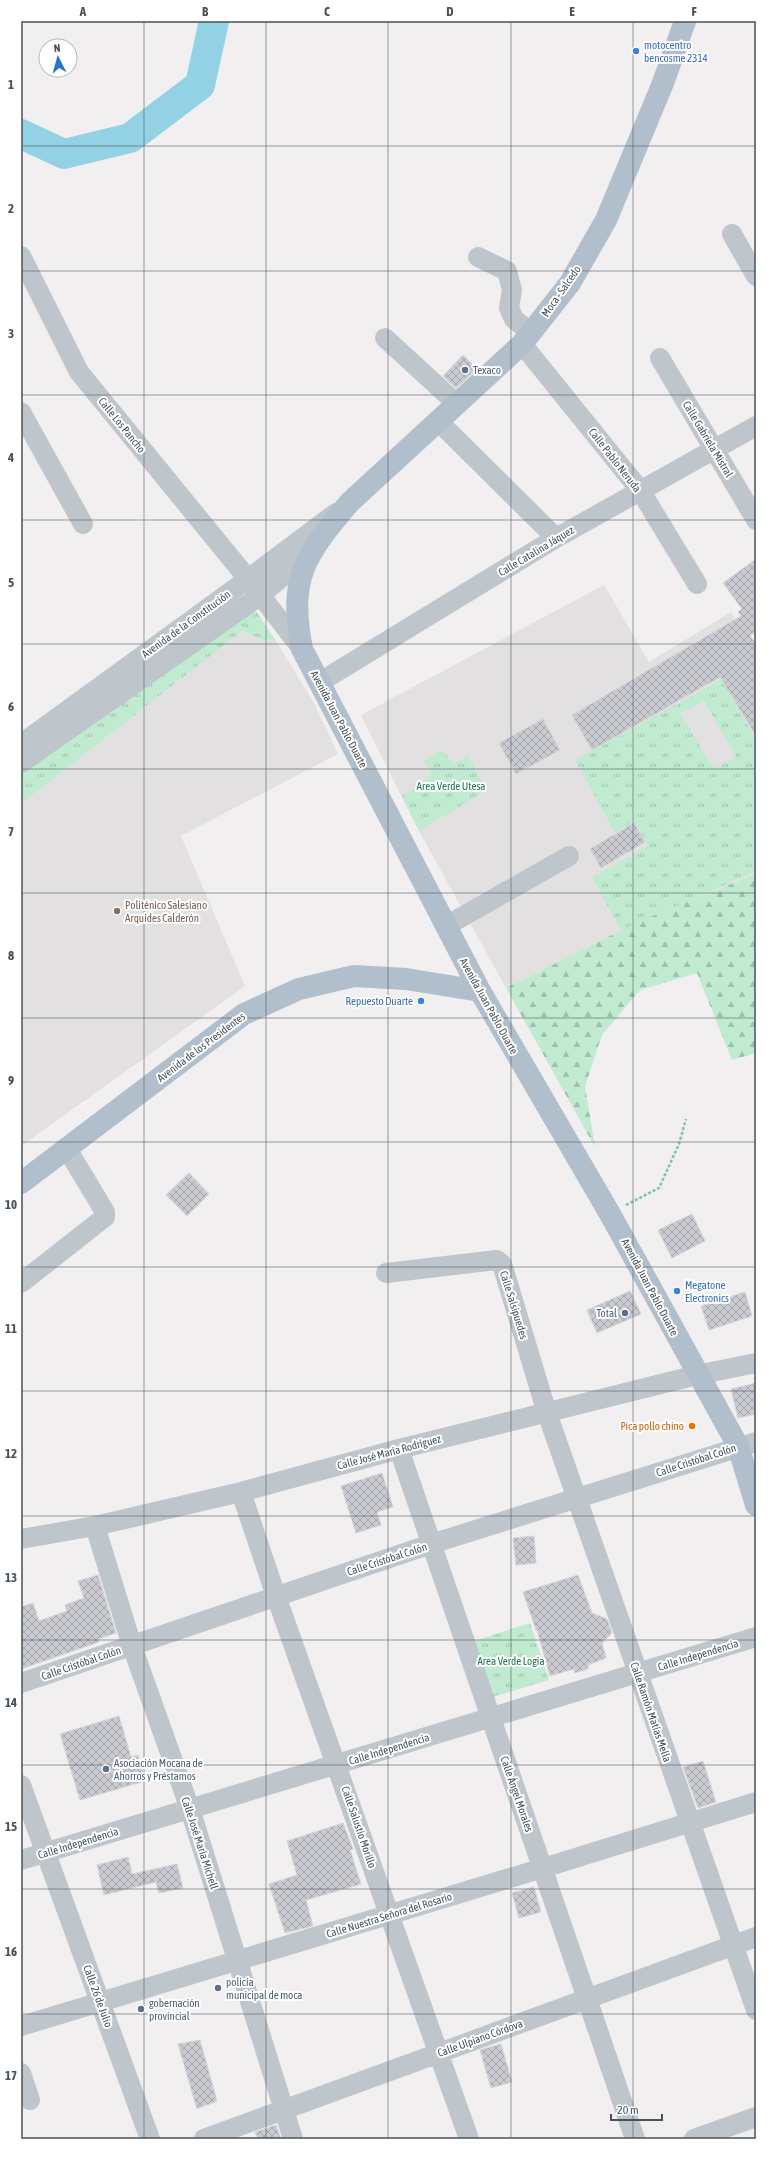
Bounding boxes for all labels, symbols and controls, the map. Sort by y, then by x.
text: A [79,4,87,19]
text: B [202,4,209,19]
text: C [324,4,330,19]
text: D [446,4,454,19]
text: E [569,4,575,19]
text: F [691,4,697,19]
north arrow [38,38,78,78]
place label: motocentro bencosme 2314 [644,39,708,64]
text: N [53,42,61,54]
marker: motocentro bencosme 2314 [631,46,641,56]
text: 1 [8,77,14,92]
text: 2 [8,201,14,216]
street label: Moca - Salcedo [539,263,583,319]
text: 3 [8,326,14,341]
place label: Texaco [473,364,501,376]
marker: Texaco [460,365,470,375]
street label: Calle Los Pancho [96,395,148,455]
street label: Calle Gabriela Mistral [681,399,736,479]
street label: Calle Pablo Neruda [586,426,644,494]
text: 4 [7,450,14,465]
street label: Calle Catalina Jáquez [496,524,576,578]
text: 5 [8,575,14,590]
street label: Avenida de la Constitución [139,588,233,660]
street label: Avenida Juan Pablo Duarte [308,668,370,770]
text: 6 [8,699,14,714]
park label: Area Verde Utesa [417,780,485,792]
text: 7 [8,824,14,839]
place label: Politénico Salesiano Arquides Calderón [125,899,207,924]
marker: Politénico Salesiano Arquides Calderón [112,906,122,916]
text: 8 [8,948,14,963]
street label: Avenida Juan Pablo Duarte [458,956,520,1056]
place label: Repuesto Duarte [346,995,413,1007]
marker: Repuesto Duarte [416,996,426,1006]
street label: Avenida de los Presidentes [155,1010,247,1084]
text: 9 [8,1073,14,1088]
text: 10 [5,1197,17,1212]
street label: Avenida Juan Pablo Duarte [619,1236,681,1338]
street label: Calle Salsipuedes [498,1269,530,1341]
place label: Megatone Electronics [685,1279,729,1304]
marker: Megatone Electronics [672,1286,682,1296]
place label: Total [596,1307,617,1319]
marker: Total [620,1308,630,1318]
text: 11 [5,1321,17,1336]
place label: Pica pollo chino [620,1420,684,1432]
marker: Pica pollo chino [687,1421,697,1431]
street label: Calle José María Rodríguez [336,1432,442,1472]
street label: Calle Cristóbal Colón [655,1441,737,1479]
text: 12 [5,1446,17,1461]
street label: Calle Cristóbal Colón [346,1540,428,1578]
text: 13 [5,1570,17,1585]
street label: Calle Independencia [656,1637,740,1673]
street label: Calle Cristóbal Colón [40,1644,122,1682]
park label: Area Verde Logia [477,1655,545,1667]
street label: Calle Ramón Matías Mella [628,1660,674,1764]
text: 14 [5,1695,17,1710]
street label: Calle Independencia [347,1731,431,1767]
street label: Calle Ángel Morales [498,1755,536,1834]
place label: Asociación Mocana de Ahorros y Préstamos [114,1757,203,1782]
marker: Asociación Mocana de Ahorros y Préstamos [101,1764,111,1774]
street label: Calle Salustio Morillo [339,1785,379,1869]
street label: Calle José María Michell [179,1795,221,1891]
text: 15 [5,1819,17,1834]
street label: Calle Independencia [36,1825,120,1861]
street label: Calle Nuestra Señora del Rosario [325,1890,453,1940]
text: 16 [5,1944,17,1959]
street label: Calle 26 de Julio [81,1963,115,2029]
place label: policía municipal de moca [226,1976,302,2001]
marker: policía municipal de moca [213,1983,223,1993]
place label: gobernación provincial [149,1997,200,2022]
marker: gobernación provincial [136,2004,146,2014]
street label: Calle Ulpiano Córdova [436,2017,524,2059]
text: 17 [5,2068,17,2083]
scale bar [611,2096,662,2122]
text: 20 m [617,2103,639,2117]

